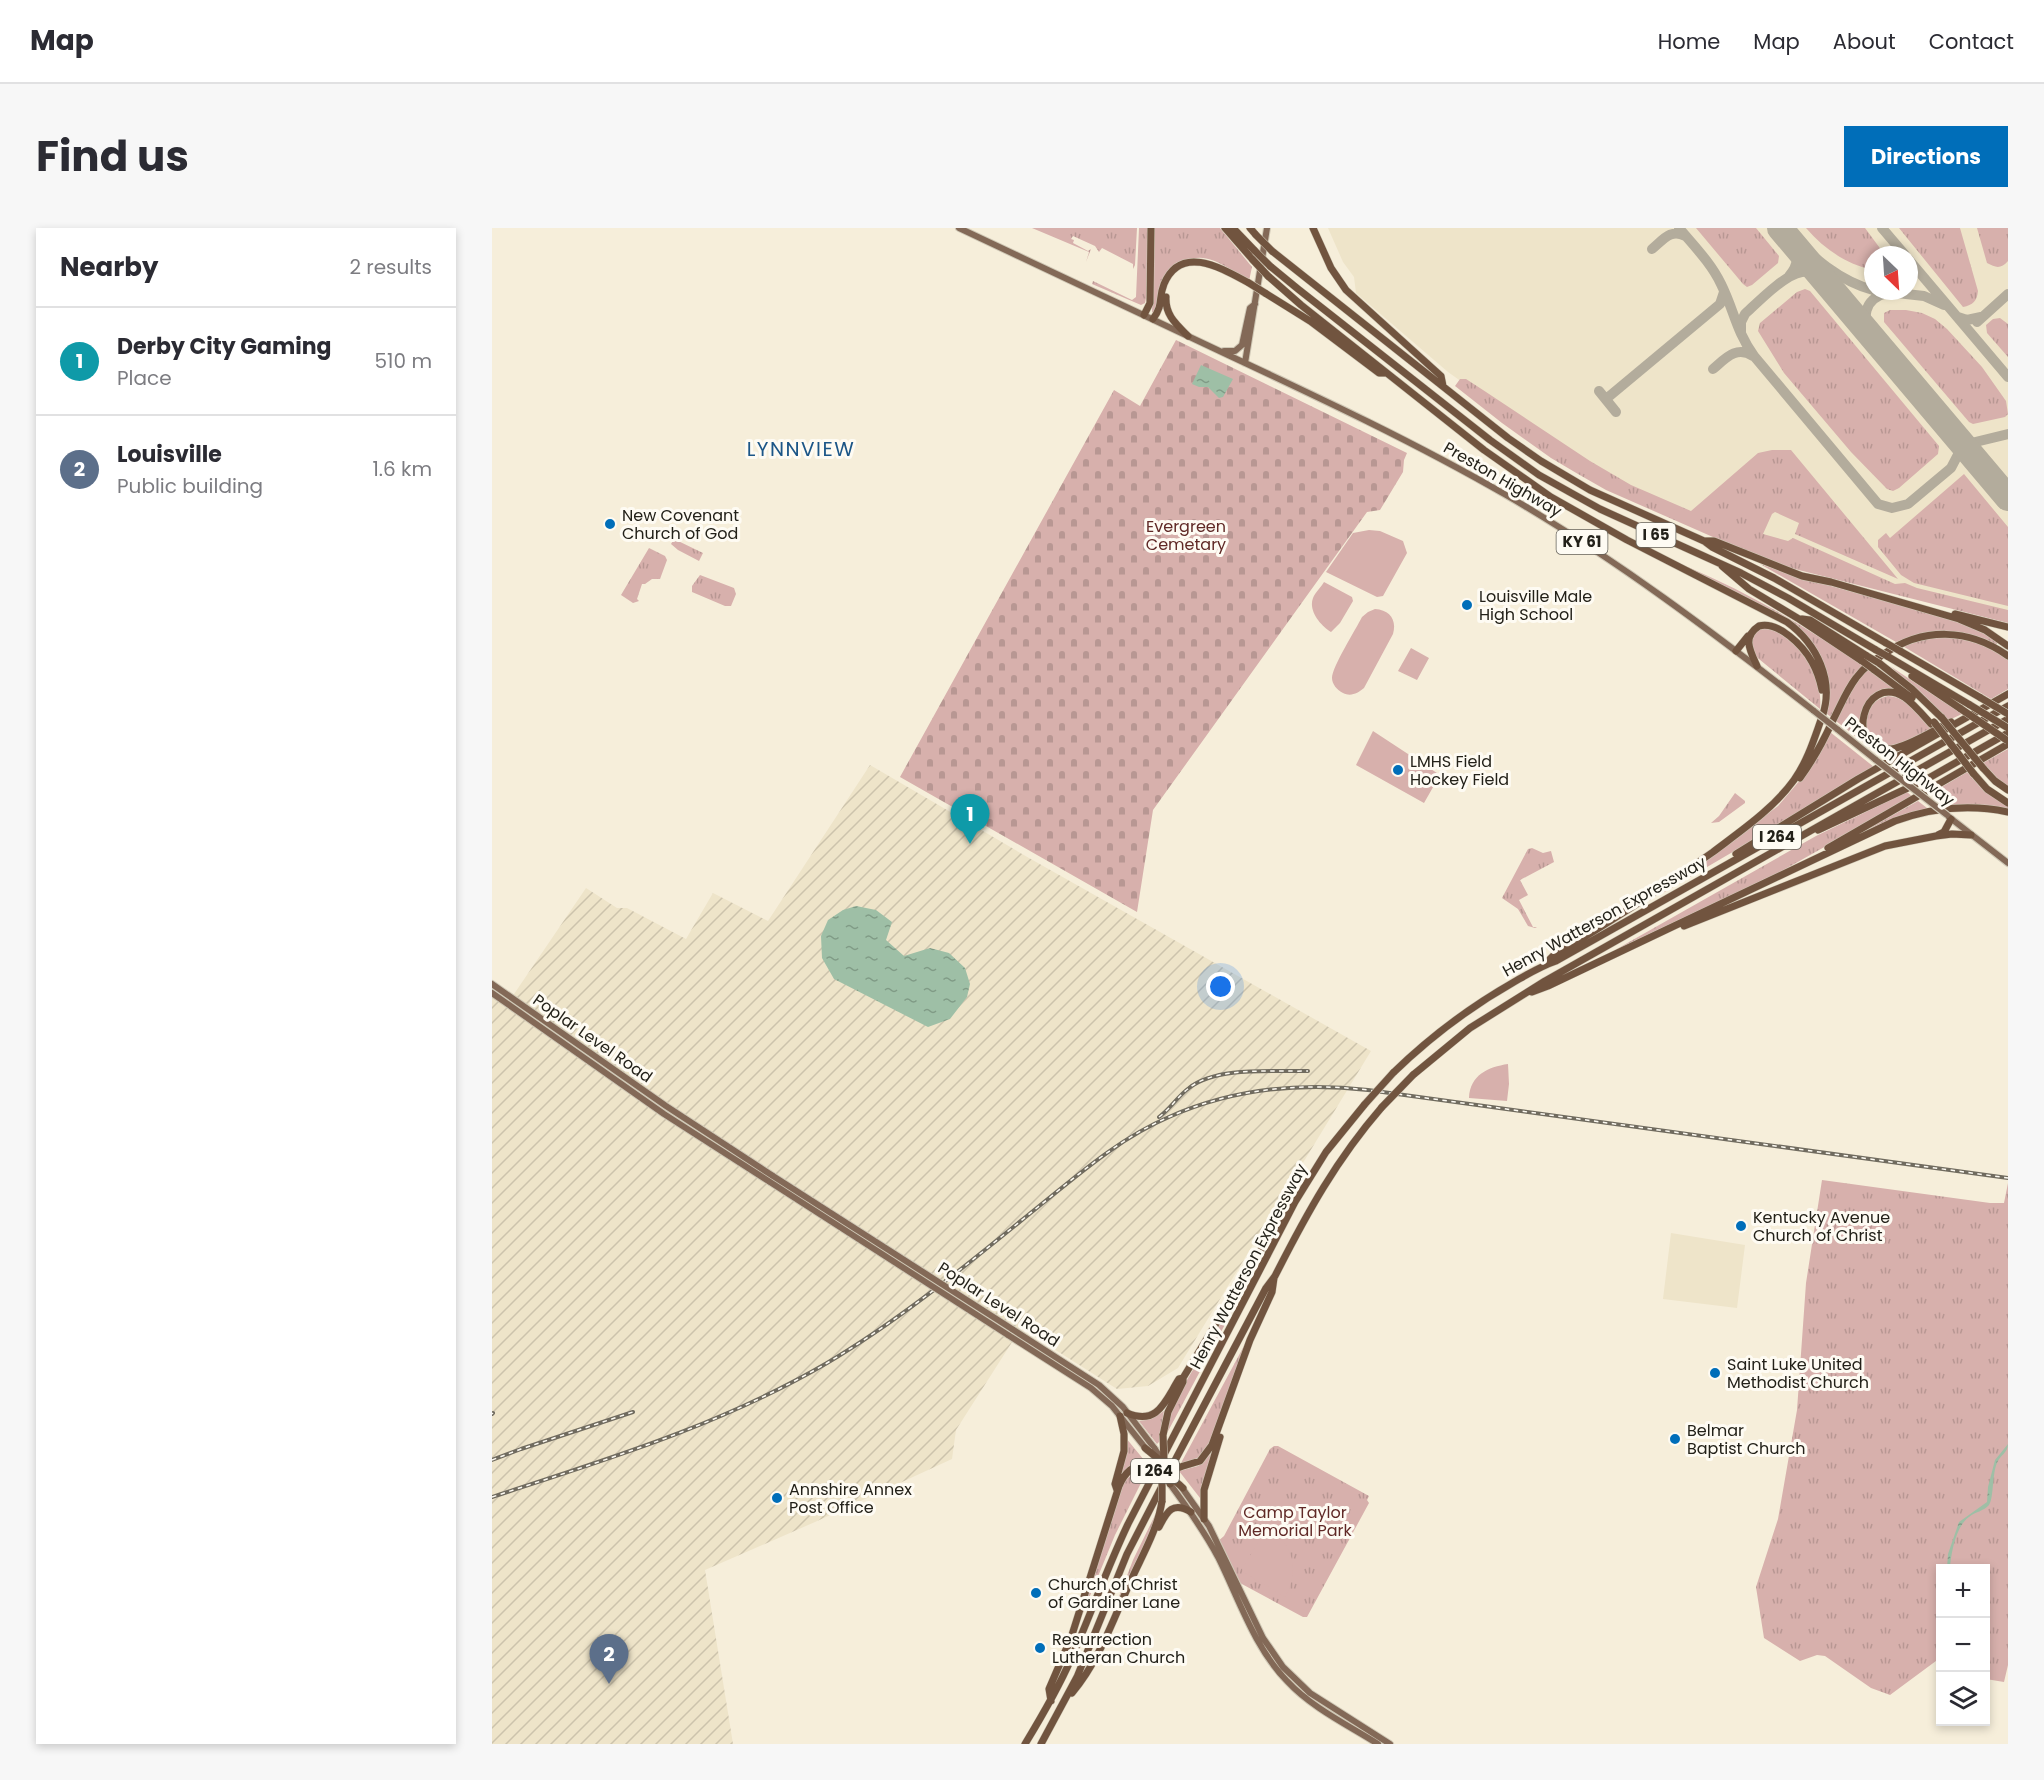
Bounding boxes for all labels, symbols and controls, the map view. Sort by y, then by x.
text: Map [30,21,94,60]
text: Home [1658,27,1720,56]
text: Map [1753,27,1800,56]
text: About [1833,27,1896,56]
text: Contact [1929,27,2014,56]
button: Directions [1844,126,2008,187]
text: Find us [36,127,189,186]
north arrow [1864,246,1918,300]
text: Nearby [60,249,158,285]
text: 2 results [349,253,432,281]
text: Derby City Gaming [117,331,331,362]
text: 1 [76,347,83,375]
text: 510 m [375,347,432,375]
text: Place [117,364,172,392]
district label: LYNNVIEW [747,435,855,463]
street label: Preston Highway [1439,436,1566,523]
text: Louisville [117,439,222,470]
text: 2 [74,455,85,483]
text: 1.6 km [372,455,432,483]
text: Public building [117,472,263,500]
place label: New Covenant Church of God [622,504,739,545]
park label: Evergreen Cemetary [1146,515,1226,556]
marker: New Covenant Church of God [603,517,617,531]
road number: I 65 [1636,523,1676,547]
road number: KY 61 [1556,530,1608,554]
place label: Louisville Male High School [1479,585,1592,626]
marker: Louisville Male High School [1460,598,1474,612]
street label: Preston Highway [1840,711,1959,811]
place label: LMHS Field Hockey Field [1410,750,1509,791]
marker: LMHS Field Hockey Field [1391,763,1405,777]
pin: 1 [950,794,990,844]
road number: I 264 [1753,825,1801,849]
street label: Henry Watterson Expressway [1498,851,1710,982]
your location [1206,972,1235,1001]
street label: Poplar Level Road [528,989,657,1088]
street label: Henry Watterson Expressway [1184,1159,1313,1373]
place label: Kentucky Avenue Church of Christ [1753,1206,1890,1247]
marker: Kentucky Avenue Church of Christ [1734,1219,1748,1233]
street label: Poplar Level Road [933,1256,1064,1352]
place label: Saint Luke United Methodist Church [1727,1353,1869,1394]
marker: Saint Luke United Methodist Church [1708,1366,1722,1380]
place label: Belmar Baptist Church [1687,1419,1805,1460]
marker: Belmar Baptist Church [1668,1432,1682,1446]
road number: I 264 [1131,1459,1179,1483]
place label: Annshire Annex Post Office [789,1478,912,1519]
marker: Annshire Annex Post Office [770,1491,784,1505]
park label: Camp Taylor Memorial Park [1238,1501,1353,1542]
map controls [1936,1564,1990,1726]
button: + [1936,1564,1990,1618]
place label: Church of Christ of Gardiner Lane [1048,1573,1180,1614]
marker: Church of Christ of Gardiner Lane [1029,1586,1043,1600]
button: − [1936,1618,1990,1672]
place label: Resurrection Lutheran Church [1052,1628,1185,1669]
pin: 2 [590,1634,628,1684]
marker: Resurrection Lutheran Church [1033,1641,1047,1655]
button: layers [1936,1672,1990,1726]

